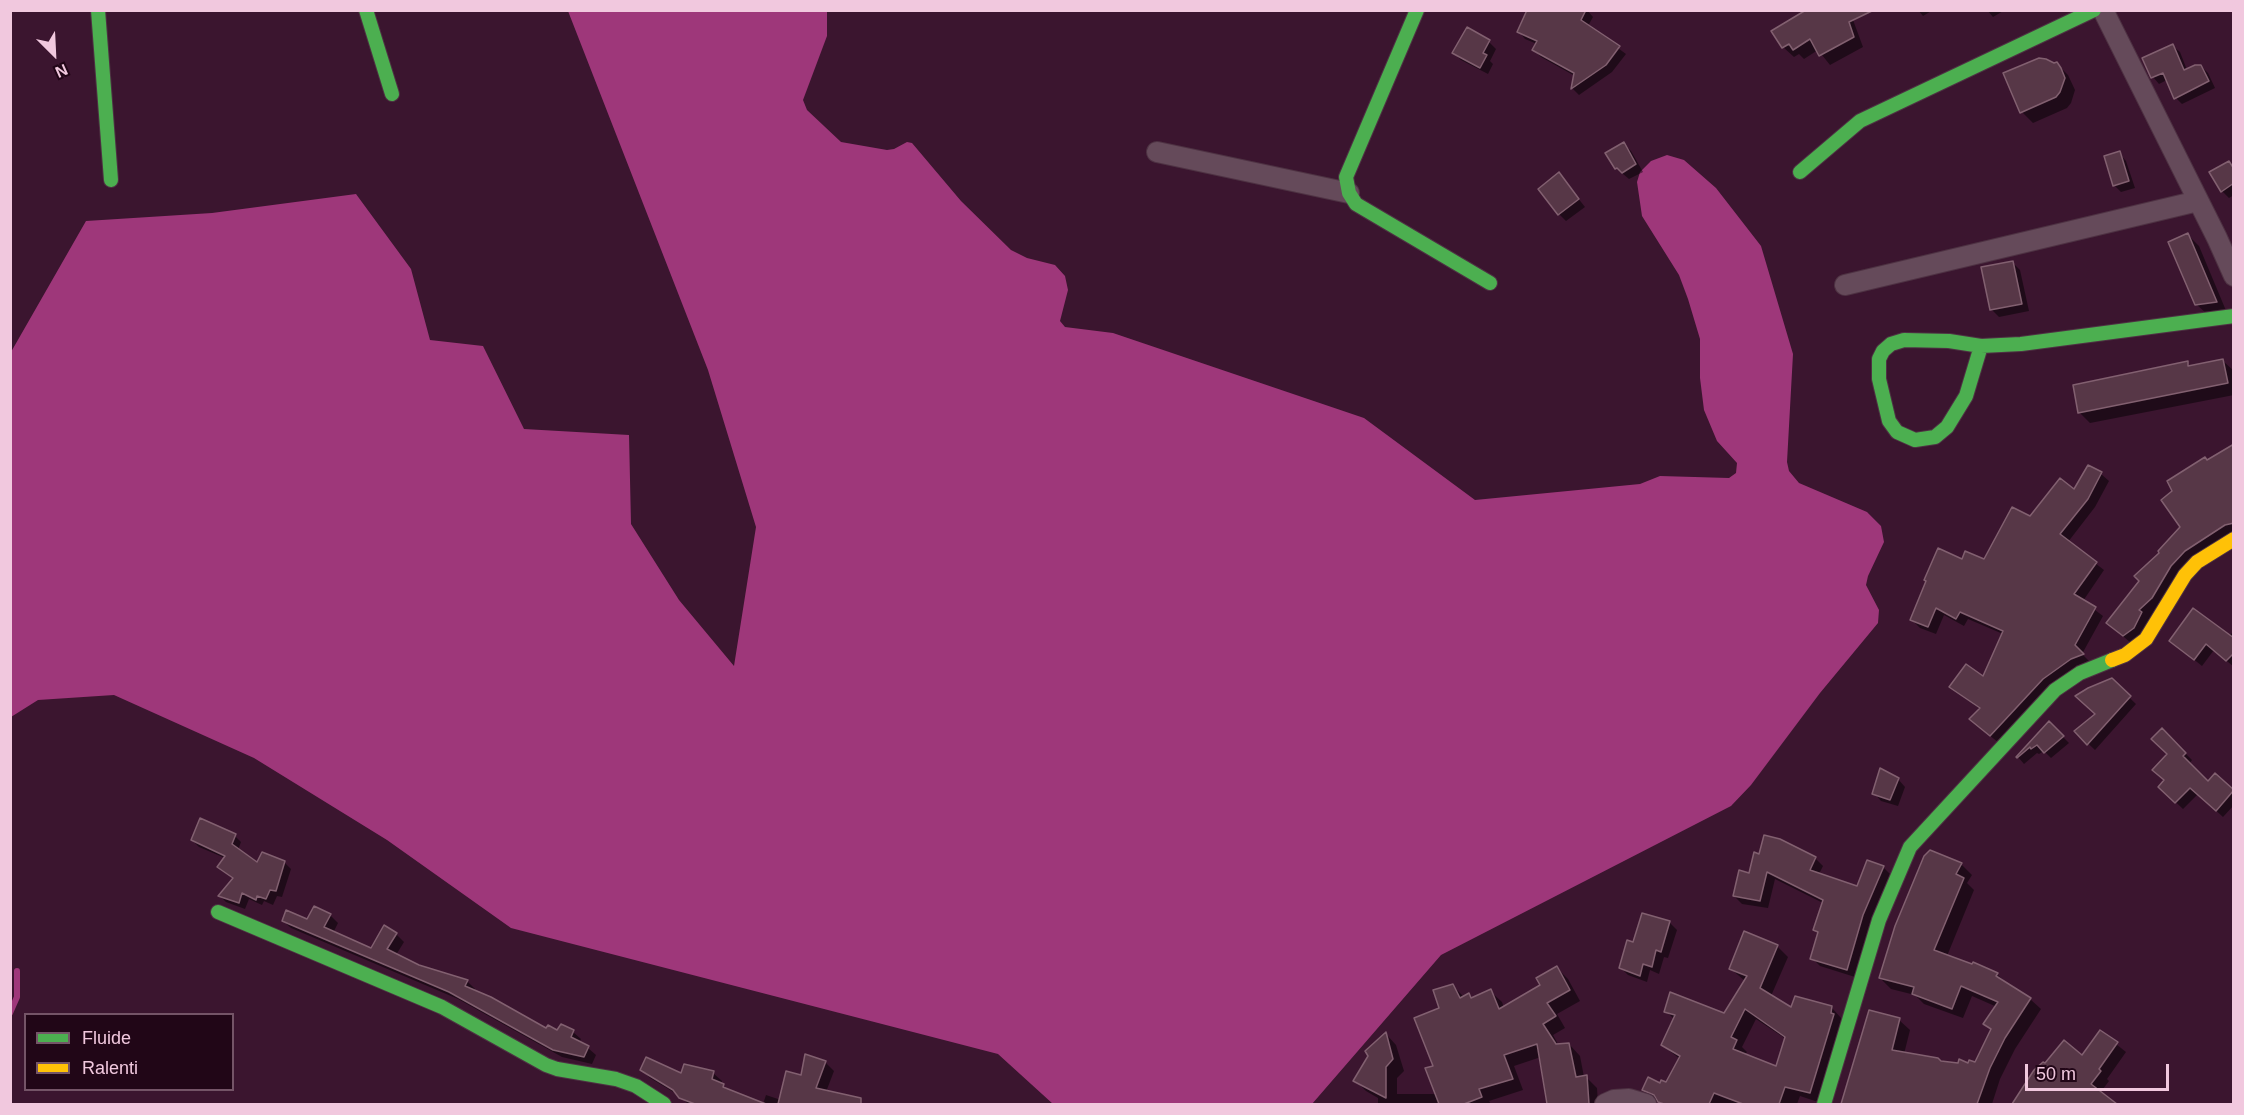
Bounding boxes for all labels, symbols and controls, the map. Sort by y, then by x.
north arrow [24,24,84,84]
text: N [53,61,70,81]
legend [24,1013,234,1091]
text: Fluide [82,1028,131,1048]
scale bar [2028,1052,2172,1090]
text: Ralenti [82,1058,138,1078]
text: 50 m [2036,1064,2076,1084]

